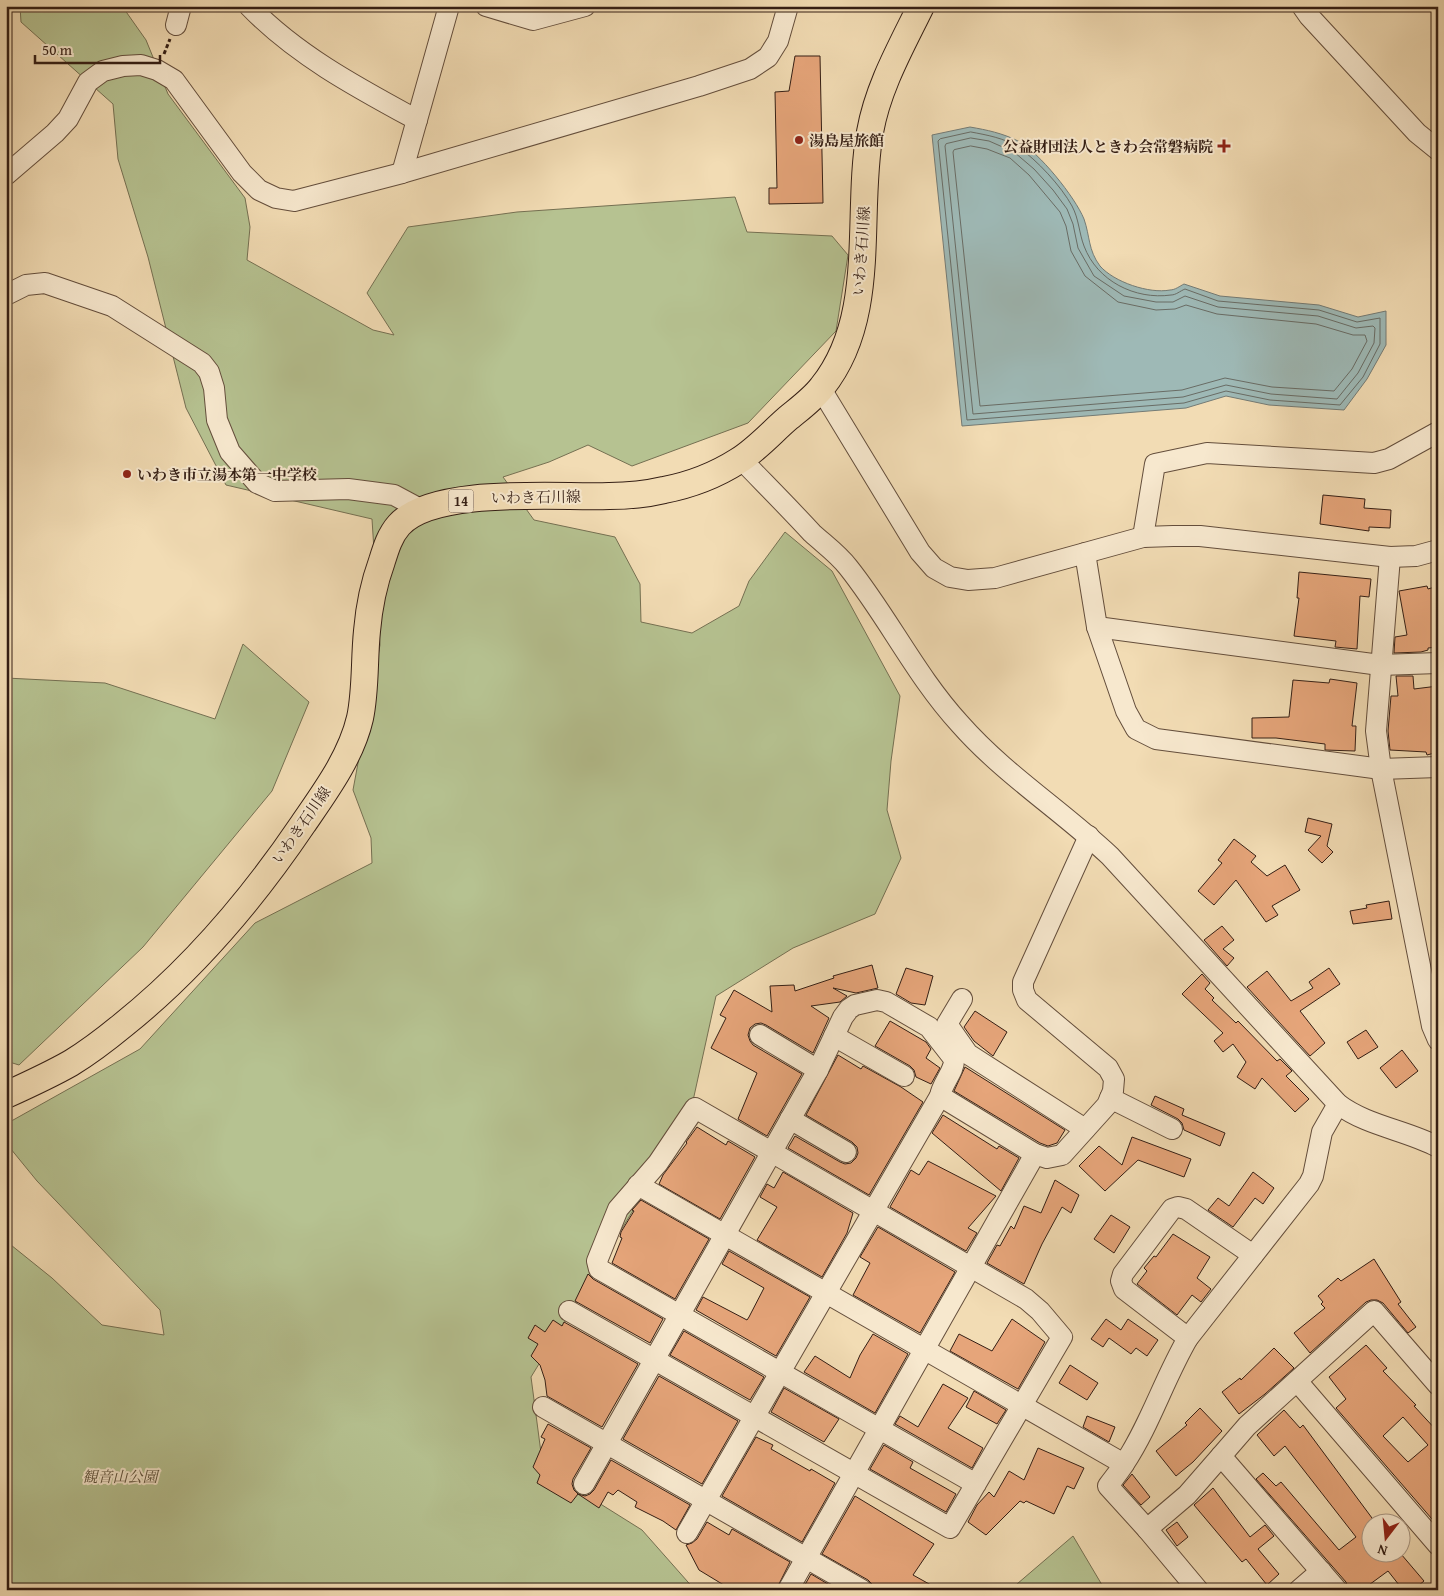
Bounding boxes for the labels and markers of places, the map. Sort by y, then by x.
place label: 湯島屋旅館 [809,130,884,151]
marker: 湯島屋旅館 [793,134,805,146]
place label: 公益財団法人ときわ会常磐病院 [1003,136,1213,157]
marker: 公益財団法人ときわ会常磐病院 [1217,139,1231,153]
place label: いわき市立湯本第一中学校 [137,464,317,485]
marker: いわき市立湯本第一中学校 [121,468,133,480]

